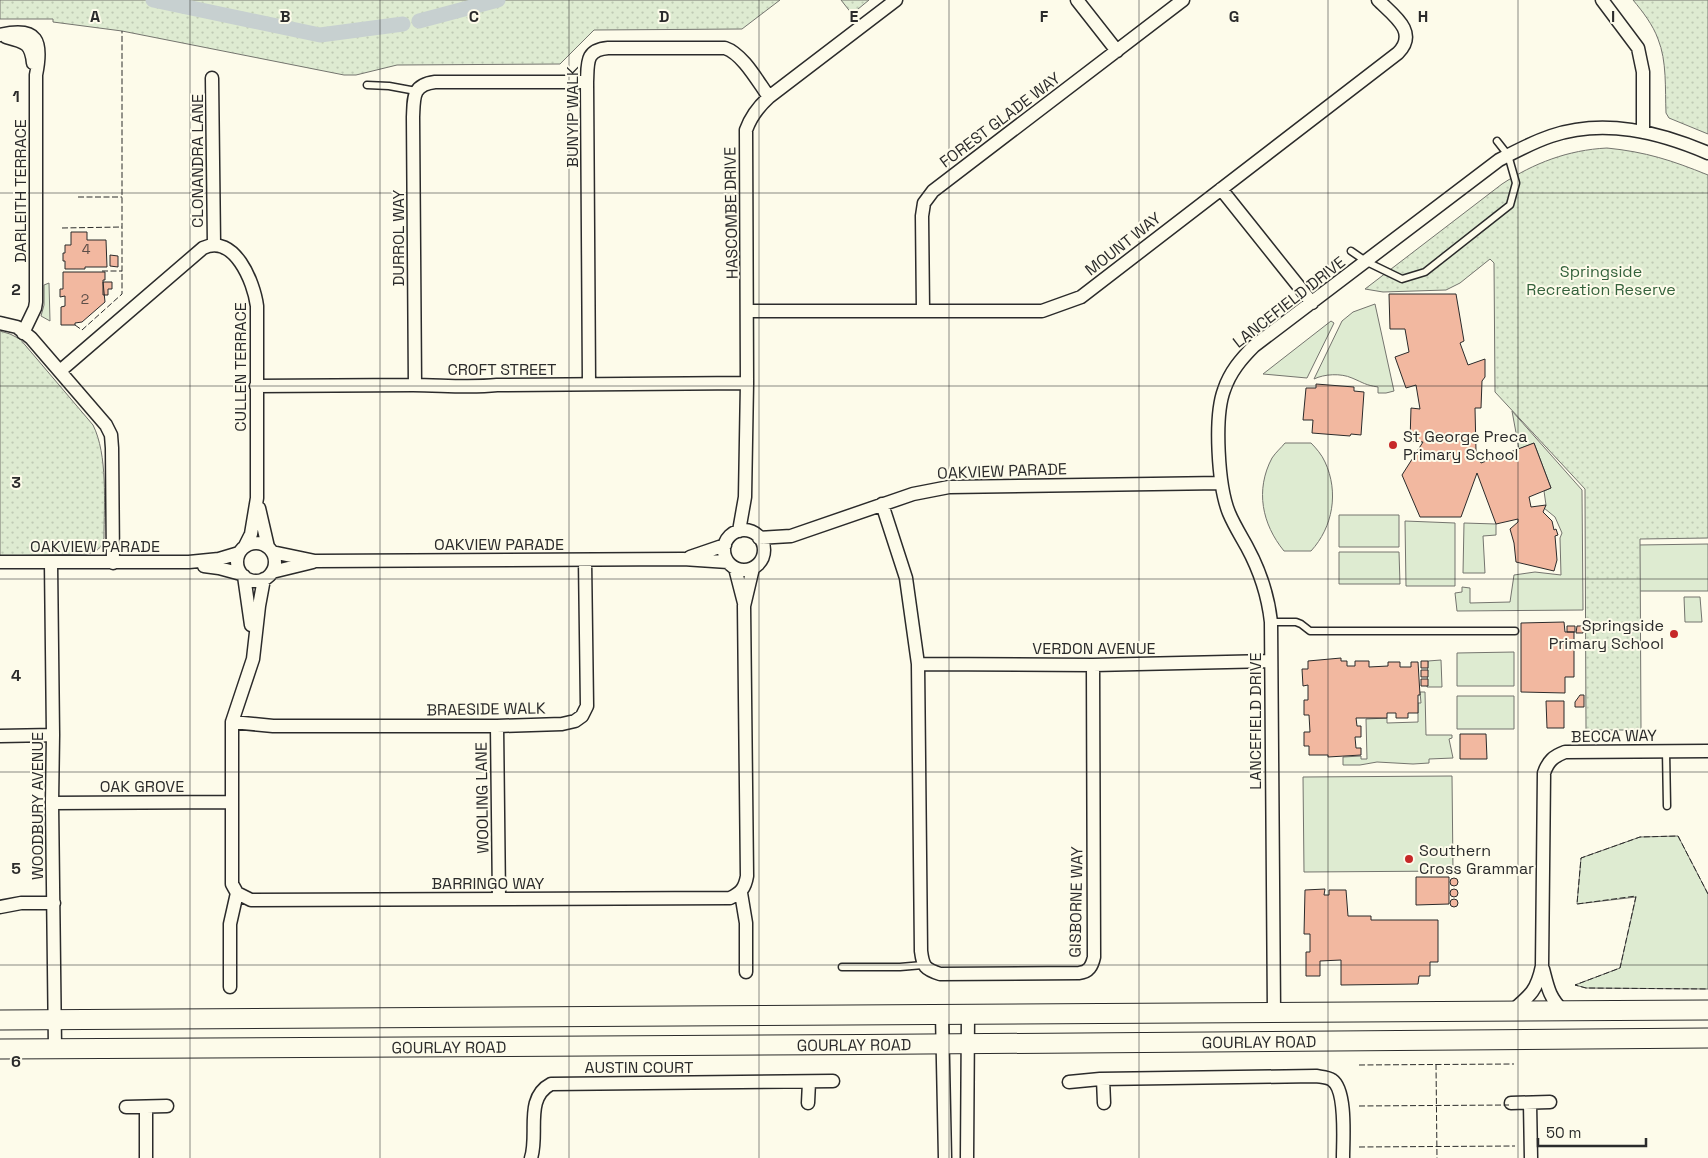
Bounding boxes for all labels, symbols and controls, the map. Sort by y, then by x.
text: A [90,6,100,27]
text: B [280,6,290,27]
text: C [469,6,479,27]
text: D [659,6,669,27]
text: E [850,6,859,27]
text: F [1040,6,1049,27]
text: G [1229,6,1239,27]
text: H [1418,6,1428,27]
text: I [1611,6,1615,27]
street label: BUNYIP WALK [562,66,583,168]
street label: FOREST GLADE WAY [935,68,1065,172]
text: 1 [12,86,20,107]
street label: CLONANDRA LANE [187,94,208,228]
street label: DARLEITH TERRACE [10,119,31,263]
street label: HASCOMBE DRIVE [719,147,743,279]
street label: DURROL WAY [388,189,409,286]
street label: MOUNT WAY [1081,208,1166,280]
house number: 4 [82,240,91,258]
street label: LANCEFIELD DRIVE [1228,251,1350,353]
park label: Springside Recreation Reserve [1526,261,1676,300]
text: 2 [11,279,21,300]
house number: 2 [81,290,89,308]
street label: CULLEN TERRACE [230,302,251,432]
street label: CROFT STREET [447,359,557,380]
place label: St George Preca Primary School [1403,426,1527,465]
marker: St George Preca Primary School [1387,439,1399,451]
street label: OAKVIEW PARADE [937,458,1067,484]
text: 3 [11,472,21,493]
street label: OAKVIEW PARADE [434,534,564,555]
street label: OAKVIEW PARADE [30,536,160,557]
place label: Springside Primary School [1549,615,1664,654]
marker: Springside Primary School [1668,628,1680,640]
street label: VERDON AVENUE [1032,638,1156,659]
street label: LANCEFIELD DRIVE [1245,652,1266,790]
text: 4 [11,665,21,686]
street label: BRAESIDE WALK [426,697,546,721]
street label: BECCA WAY [1571,725,1657,747]
street label: WOODBURY AVENUE [27,732,48,880]
street label: WOOLING LANE [471,742,493,854]
street label: OAK GROVE [100,776,184,797]
place label: Southern Cross Grammar [1419,840,1534,879]
street label: GISBORNE WAY [1065,846,1087,958]
marker: Southern Cross Grammar [1403,853,1415,865]
text: 5 [11,858,21,879]
street label: BARRINGO WAY [432,873,545,894]
street label: GOURLAY ROAD [1202,1031,1317,1053]
street label: GOURLAY ROAD [797,1034,911,1055]
street label: GOURLAY ROAD [391,1036,506,1058]
text: 6 [11,1051,21,1072]
street label: AUSTIN COURT [585,1057,693,1078]
scale bar [1538,1116,1646,1148]
text: 50 m [1546,1123,1581,1142]

